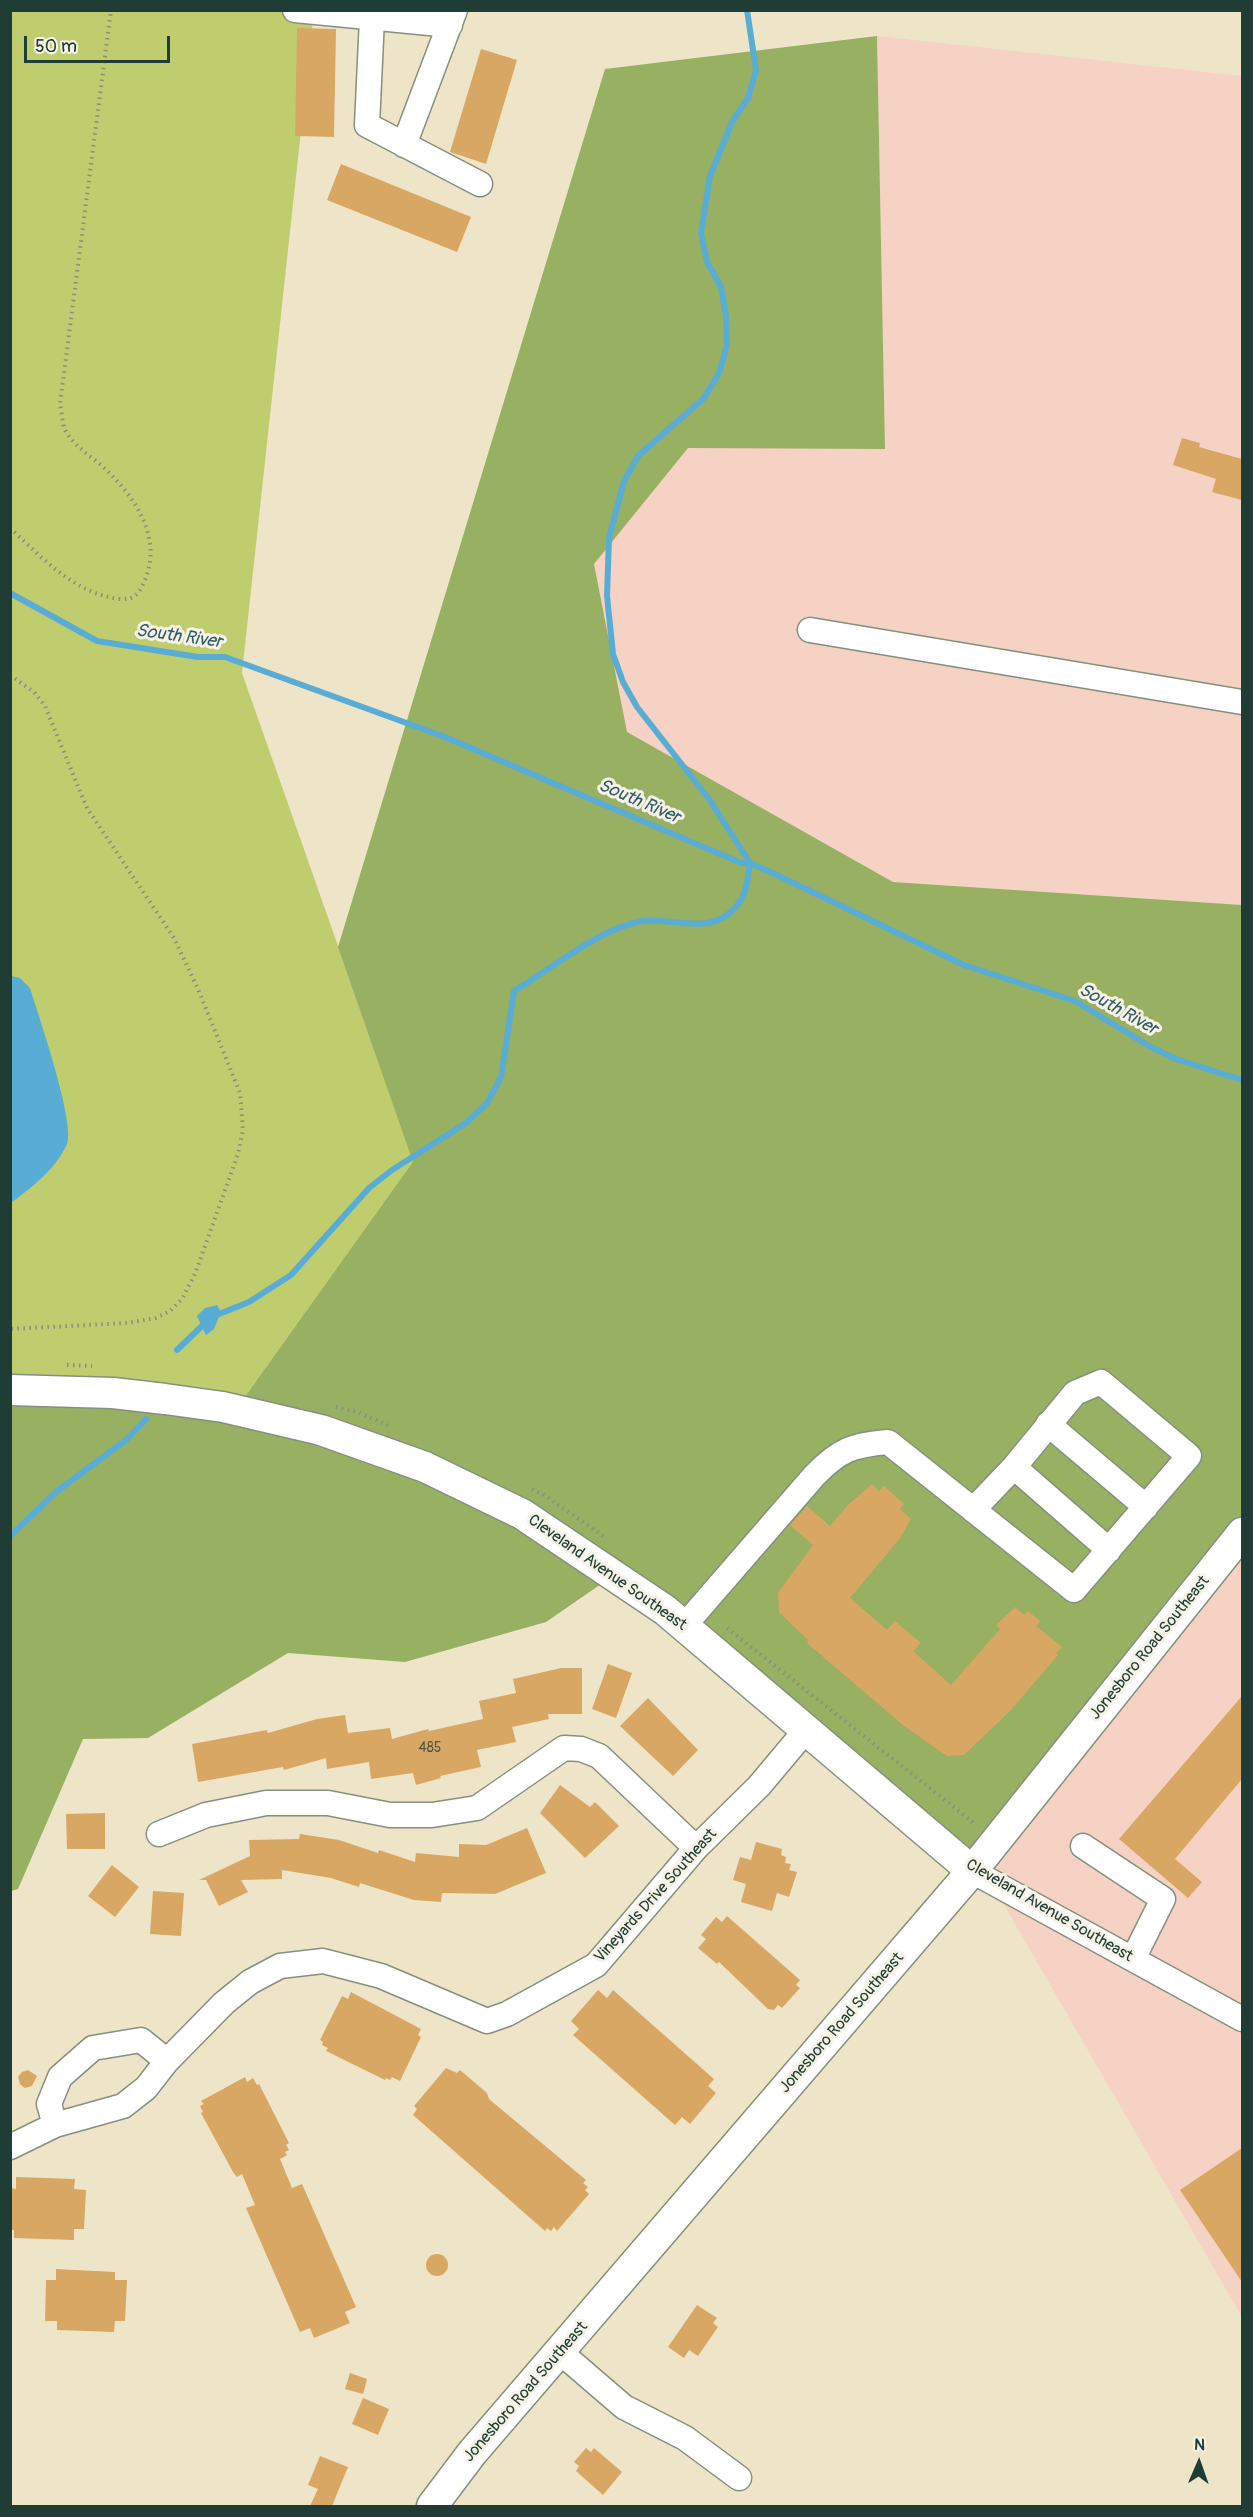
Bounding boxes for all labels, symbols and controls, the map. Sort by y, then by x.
scale bar [27,24,172,62]
text: 50 m [35,35,77,58]
water label: South River [135,620,223,654]
water label: South River [595,775,683,829]
water label: South River [1075,980,1161,1040]
street label: Cleveland Avenue Southeast [524,1511,690,1635]
street label: Jonesboro Road Southeast [1086,1572,1214,1724]
house number: 485 [419,1740,441,1756]
street label: Vineyards Drive Southeast [591,1825,721,1967]
street label: Cleveland Avenue Southeast [962,1855,1136,1967]
street label: Jonesboro Road Southeast [776,1949,908,2097]
street label: Jonesboro Road Southeast [460,2318,592,2466]
north arrow [1169,2433,1229,2493]
text: N [1194,2435,1205,2455]

